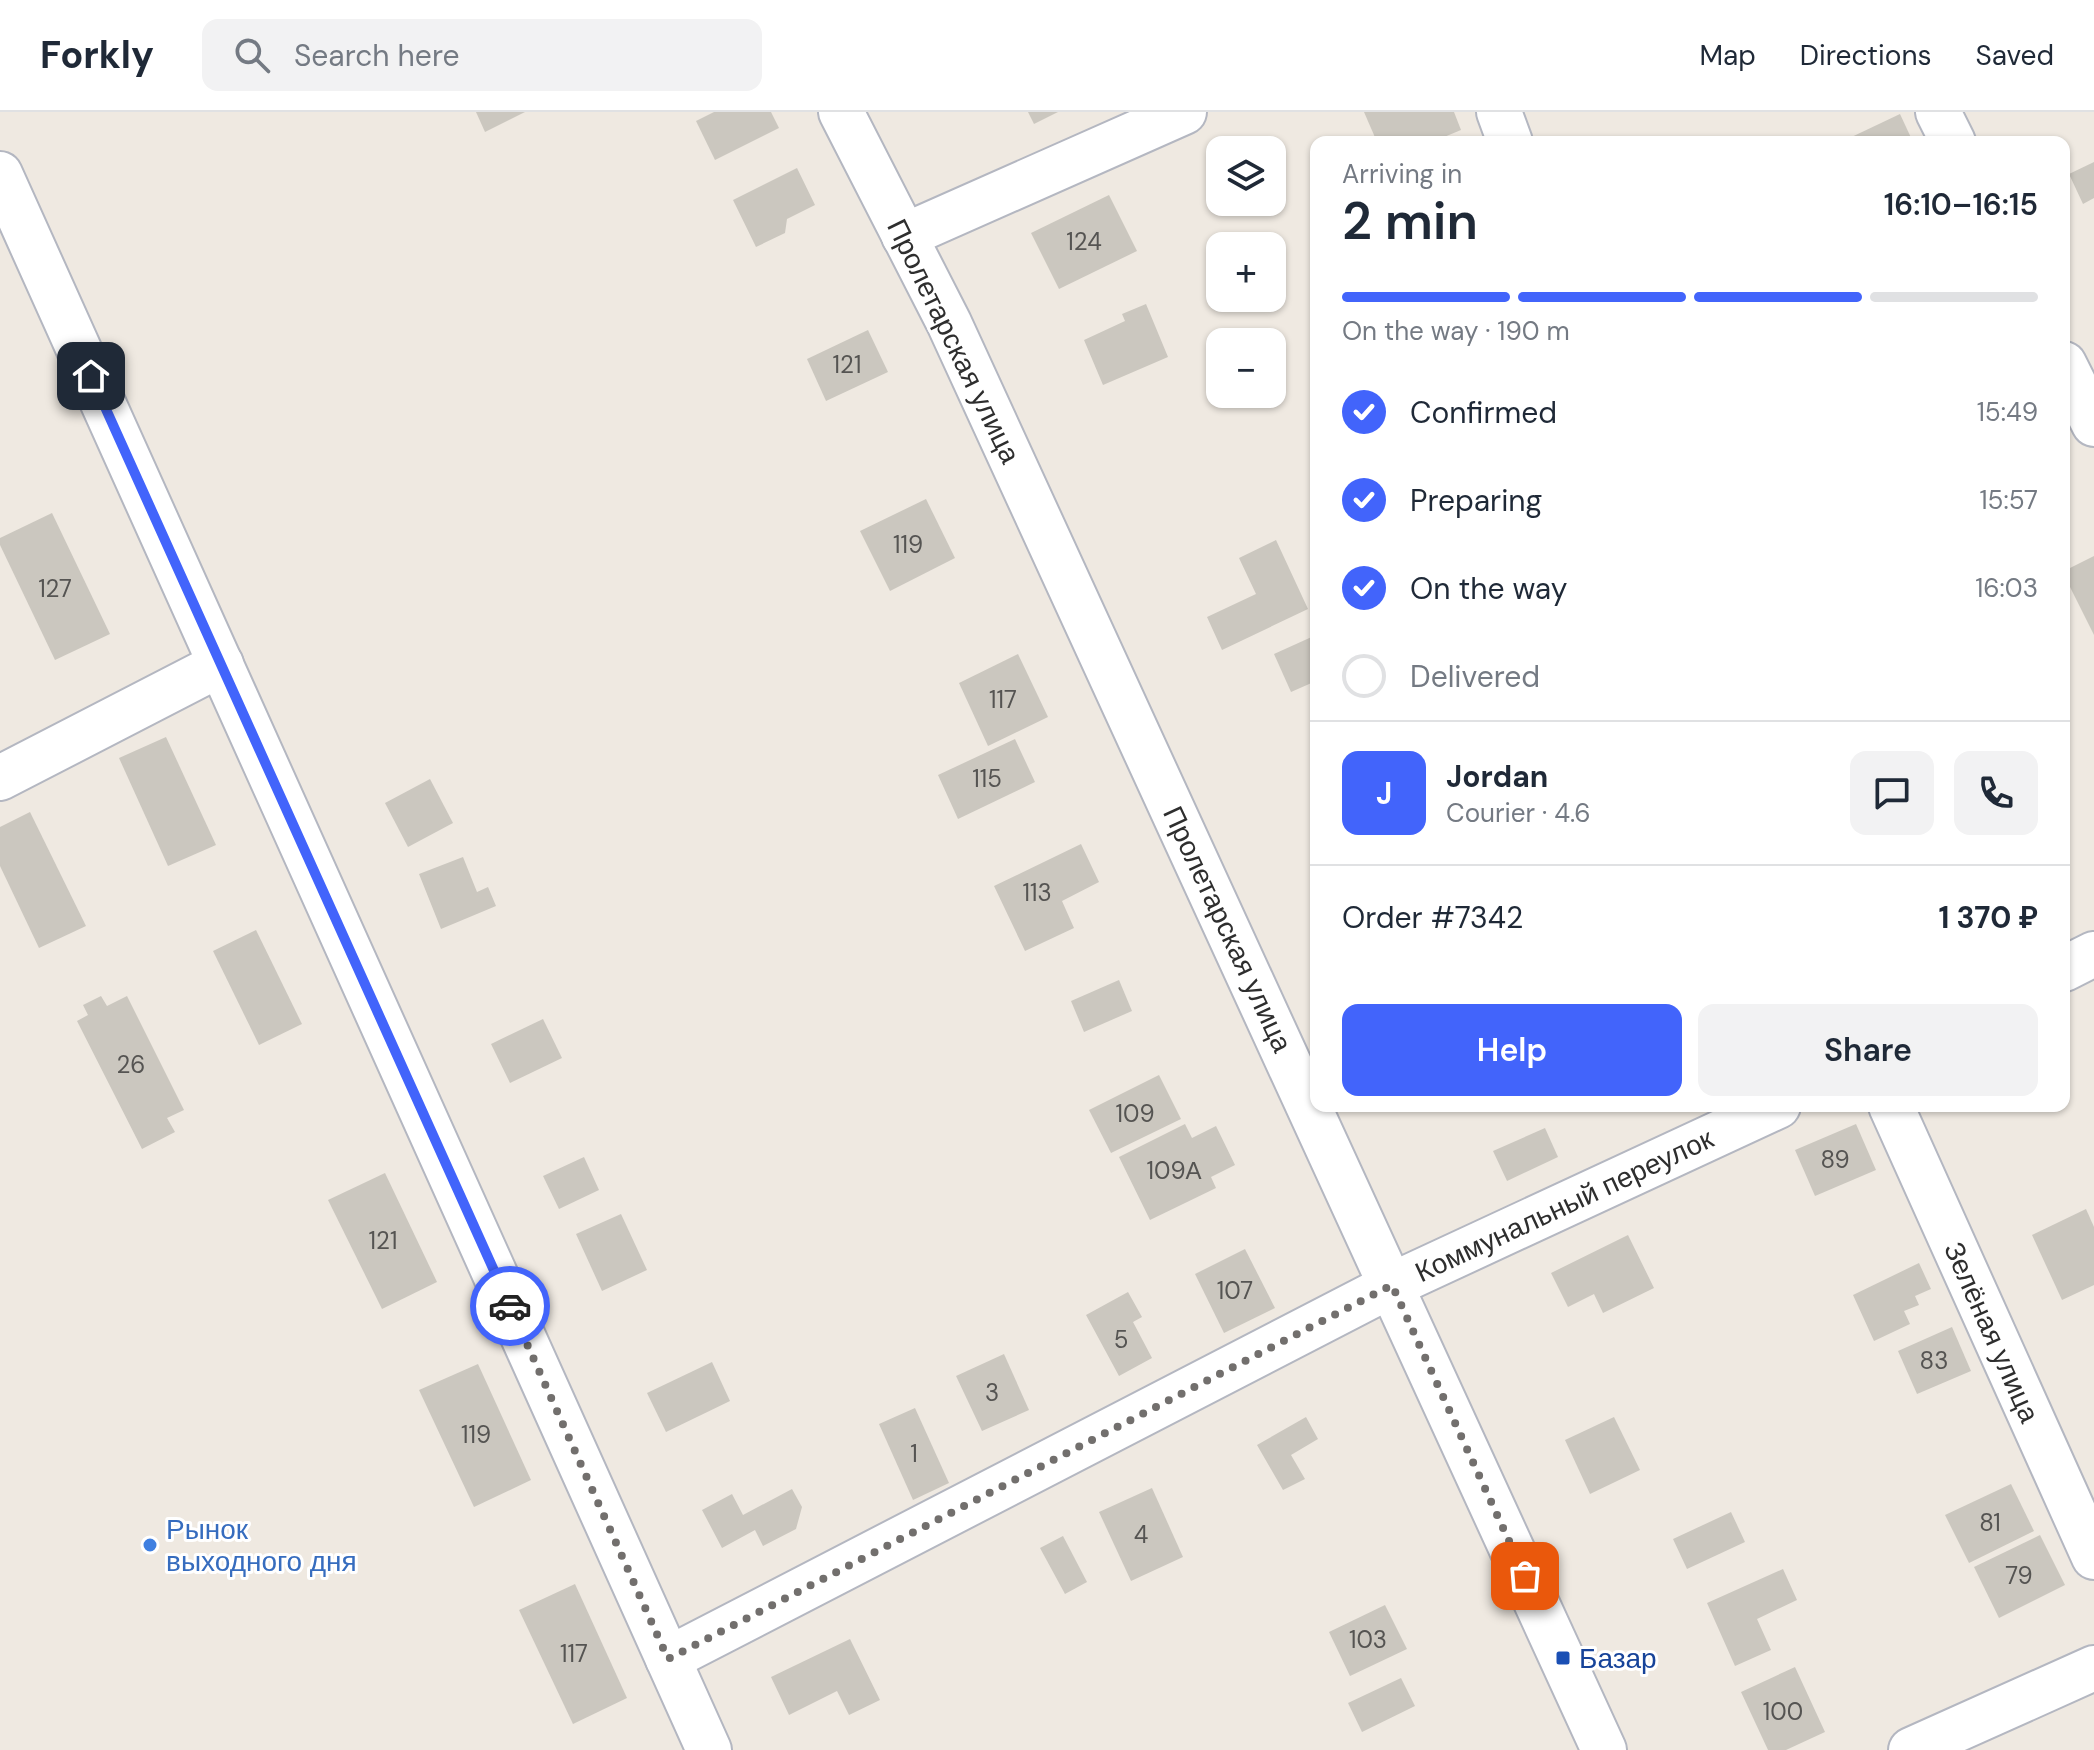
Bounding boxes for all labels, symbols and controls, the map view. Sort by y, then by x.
search box [202,19,762,91]
text: Forkly [40,30,154,80]
icon: search [230,33,274,77]
text: Search here [294,36,459,75]
text: Map [1699,37,1756,74]
text: Directions [1800,37,1932,74]
text: Saved [1976,37,2054,74]
map controls [1206,136,1286,408]
button: layers [1206,136,1286,216]
text: Arriving in [1342,157,1462,191]
text: 16:10–16:15 [1884,185,2038,224]
text: 2 min [1342,187,1478,255]
street label: Пролетарская улица [878,213,1029,470]
house number: 124 [1066,226,1102,257]
button: + [1206,232,1286,312]
text: On the way · 190 m [1342,314,1570,348]
button: − [1206,328,1286,408]
pin [57,342,125,410]
house number: 121 [833,349,861,380]
icon: home [69,354,113,398]
icon: check [1342,390,1386,434]
text: Confirmed [1410,393,1557,432]
text: 15:49 [1977,395,2038,429]
icon: check [1342,478,1386,522]
text: Preparing [1410,481,1542,520]
text: 15:57 [1979,483,2038,517]
house number: 119 [893,529,923,560]
icon: check [1342,566,1386,610]
text: On the way [1410,569,1567,608]
text: 16:03 [1975,571,2038,605]
house number: 127 [38,573,72,604]
text: Delivered [1410,657,1540,696]
house number: 117 [989,684,1017,715]
button: chat [1850,751,1934,835]
button: phone [1954,751,2038,835]
text: Jordan [1446,757,1548,796]
house number: 115 [972,763,1002,794]
text: J [1376,774,1392,813]
text: Courier · 4.6 [1446,796,1591,830]
street label: Пролетарская улица [1154,800,1301,1059]
house number: 113 [1022,877,1052,908]
text: Order #7342 [1342,898,1523,937]
text: 1 370 ₽ [1938,898,2038,937]
button: Help [1342,1004,1682,1096]
button: Share [1698,1004,2038,1096]
house number: 26 [117,1049,145,1080]
house number: 109 [1116,1098,1154,1129]
street label: Коммунальный переулок [1409,1120,1720,1291]
house number: 89 [1821,1144,1849,1175]
house number: 109А [1147,1155,1201,1186]
house number: 121 [369,1225,397,1256]
street label: Зелёная улица [1935,1236,2048,1429]
courier [470,1266,550,1346]
house number: 107 [1217,1275,1253,1306]
icon: car [488,1284,532,1328]
house number: 5 [1114,1324,1128,1355]
house number: 83 [1920,1345,1948,1376]
house number: 3 [985,1377,999,1408]
house number: 119 [461,1419,491,1450]
house number: 1 [910,1438,918,1469]
house number: 81 [1979,1507,2001,1538]
place label: Рынок выходного дня [166,1511,357,1580]
house number: 4 [1134,1519,1148,1550]
marker: Рынок выходного дня [141,1536,159,1554]
pin [1491,1542,1559,1610]
icon: bag [1503,1554,1547,1598]
house number: 79 [2005,1560,2033,1591]
house number: 103 [1349,1624,1387,1655]
house number: 117 [560,1638,588,1669]
place label: Базар [1579,1640,1657,1677]
marker: Базар [1554,1649,1572,1667]
house number: 100 [1763,1696,1803,1727]

